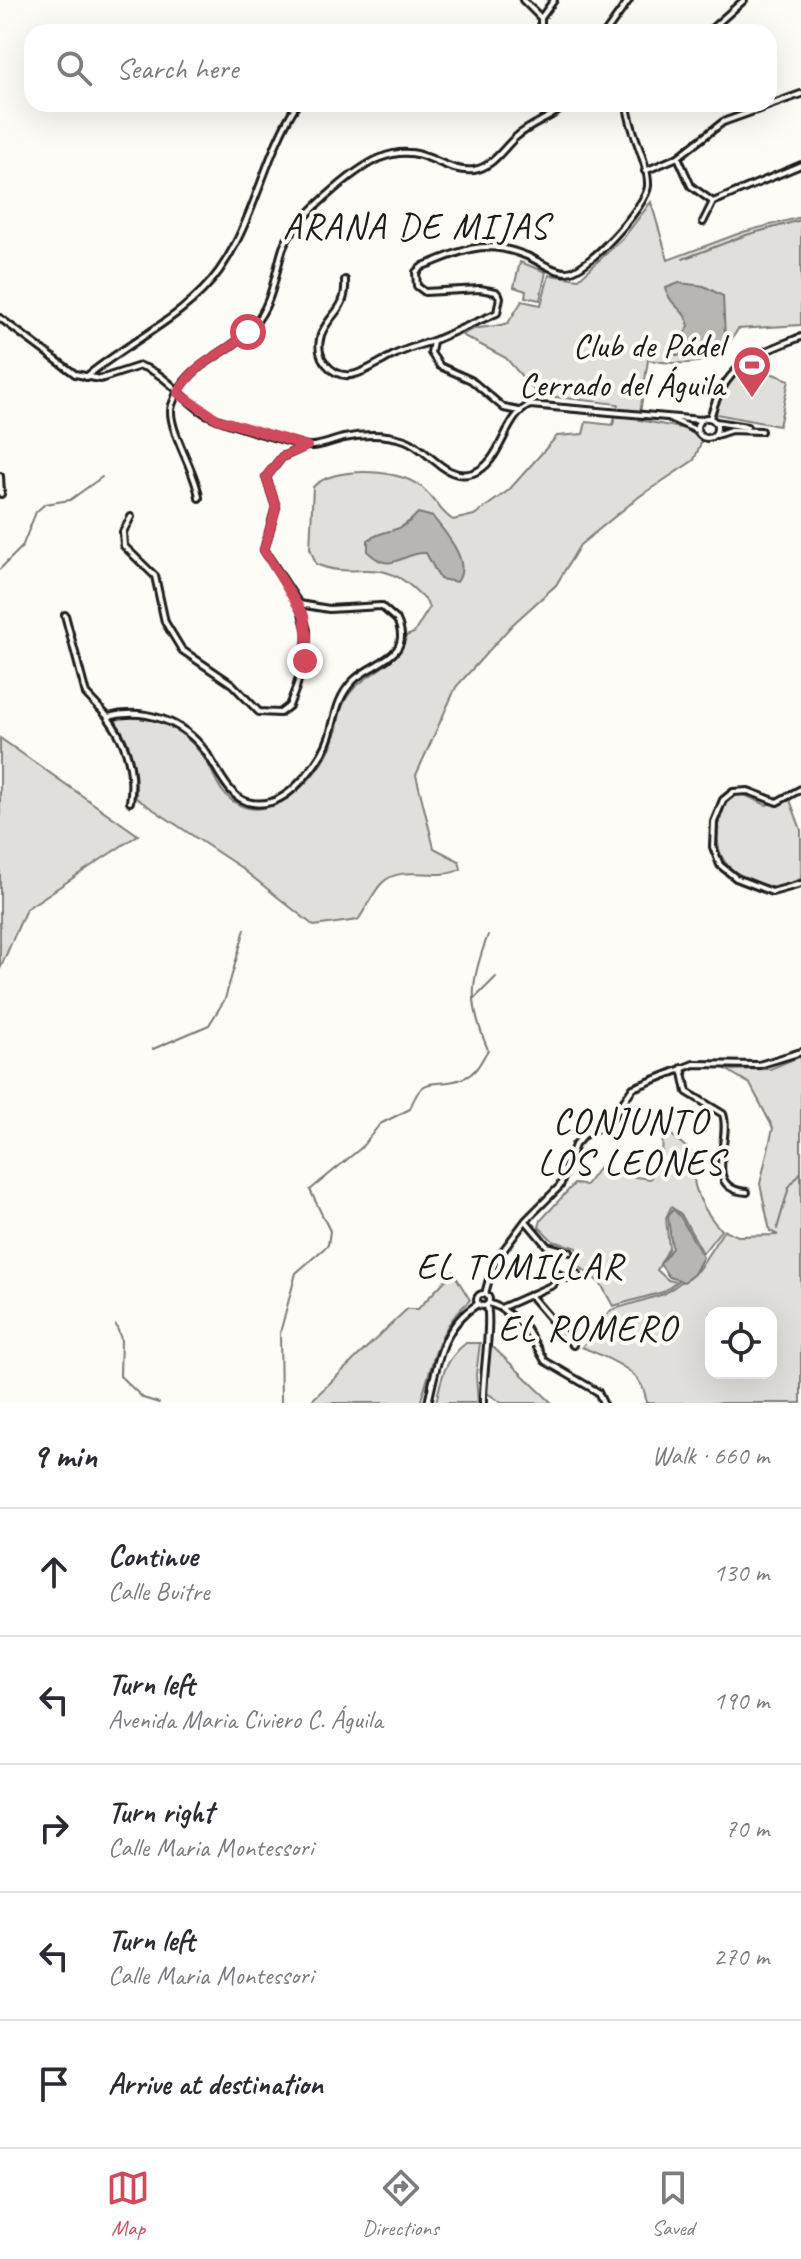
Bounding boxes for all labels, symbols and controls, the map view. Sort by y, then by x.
search box [24,24,777,112]
icon: search [52,46,96,90]
text: Search here [116,49,238,87]
district label: ARANA DE MIJAS [283,203,554,249]
route start [230,314,266,350]
place label: Club de Pádel Cerrado del Águila [519,324,730,406]
sports icon: Club de Pádel Cerrado del Águila [731,344,773,399]
route end [287,643,323,679]
district label: CONJUNTO LOS LEONES [538,1098,729,1185]
district label: EL TOMILLAR [416,1243,626,1289]
district label: EL ROMERO [498,1305,680,1351]
map controls [705,1307,777,1379]
button: locate [705,1307,777,1379]
text: 9 min [32,1434,97,1477]
text: Walk · 660 m [652,1439,769,1472]
text: Continue [108,1537,198,1575]
icon: ahead [32,1550,76,1594]
text: 130 m [713,1556,769,1589]
text: Calle Buitre [108,1575,209,1608]
text: Turn left [108,1665,195,1703]
icon: left [32,1678,76,1722]
text: 190 m [713,1684,769,1717]
text: Avenida Maria Civiero C. Águila [108,1703,383,1736]
text: Turn right [108,1793,213,1831]
icon: right [32,1806,76,1850]
text: 70 m [725,1812,769,1845]
text: Calle Maria Montessori [108,1831,313,1864]
text: Turn left [108,1921,195,1959]
icon: left [32,1934,76,1978]
text: 270 m [713,1940,769,1973]
text: Calle Maria Montessori [108,1959,313,1992]
icon: arrive [32,2062,76,2106]
text: Arrive at destination [108,2065,323,2103]
tab: Map [106,2166,150,2242]
tab: Directions [362,2166,439,2242]
tab: Saved [651,2166,695,2242]

